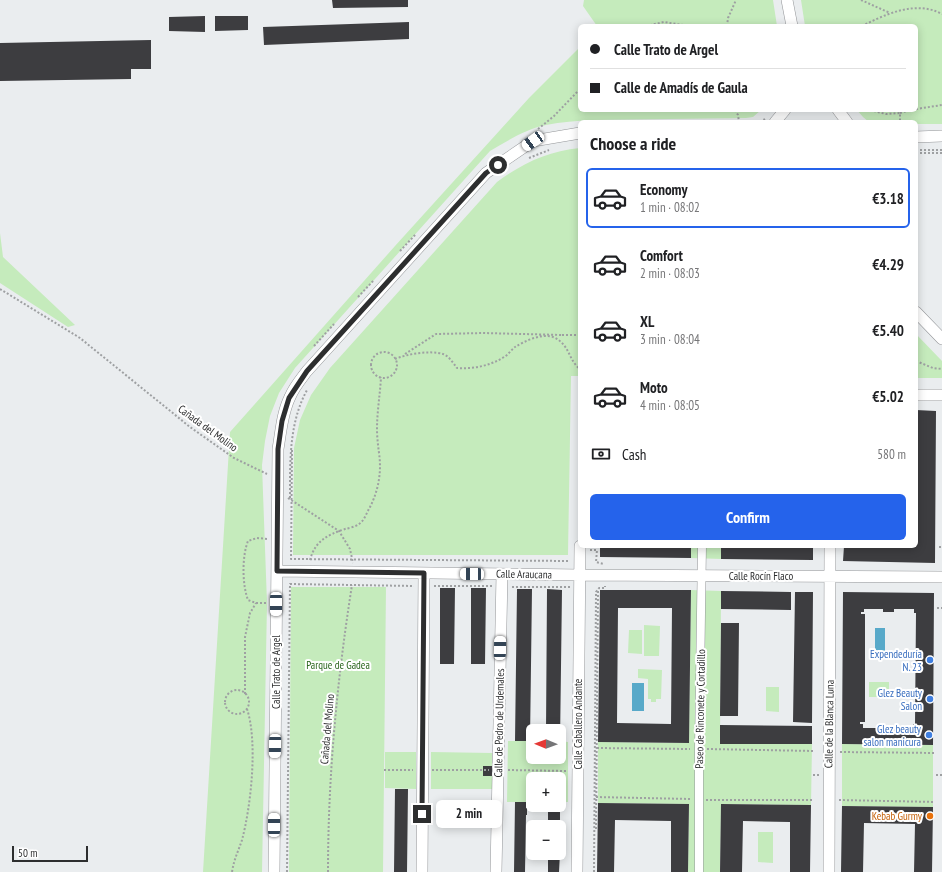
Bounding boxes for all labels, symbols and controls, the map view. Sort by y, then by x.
text: Calle Trato de Argel [614,40,718,59]
text: Calle de Amadís de Gaula [614,78,748,97]
car [520,129,546,153]
text: Choose a ride [590,132,676,155]
route start [489,156,507,174]
icon: car [592,180,628,216]
text: Economy [640,180,688,199]
text: €3.18 [872,189,904,208]
text: 1 min · 08:02 [640,199,700,216]
icon: car [592,246,628,282]
text: Comfort [640,246,683,265]
text: €4.29 [872,255,904,274]
text: 2 min · 08:03 [640,265,700,282]
icon: car [592,312,628,348]
text: XL [640,312,654,331]
text: €5.40 [872,321,904,340]
text: 3 min · 08:04 [640,331,700,348]
icon: car [592,378,628,414]
text: Moto [640,378,668,397]
text: €5.02 [872,387,904,406]
text: 4 min · 08:05 [640,397,700,414]
street label: Cañada del Molino [175,402,241,455]
icon: cash [590,443,612,465]
text: Cash [622,445,646,464]
text: 580 m [877,446,906,463]
button: Confirm [590,494,906,540]
street label: Calle Araucana [496,567,552,581]
car [460,568,484,580]
street label: Calle Rocín Flaco [729,569,793,583]
car [270,592,282,616]
street label: Calle Trato de Argel [269,635,283,709]
car [494,636,506,660]
place label: Expendeduría N. 23 [870,647,922,674]
street label: Paseo de Rinconete y Cortadillo [692,649,708,769]
marker: Expendeduría N. 23 [925,655,935,665]
park label: Parque de Gadea [306,658,370,672]
street label: Calle de Pedro de Urdemales [491,668,507,778]
street label: Calle Caballero Andante [571,678,585,769]
street label: Calle de la Blanca Luna [821,680,837,768]
place label: Glez Beauty Salon [878,686,923,713]
street label: Cañada del Molino [317,693,337,765]
marker: Glez Beauty Salon [925,694,935,704]
place label: Glez beauty salon manicura [864,722,922,749]
north arrow [526,724,566,764]
map controls [526,724,566,860]
marker: Glez beauty salon manicura [924,730,934,740]
car [269,734,281,758]
button: + [526,772,566,812]
callout: 2 min [436,800,502,828]
route end [413,805,431,823]
text: 2 min [456,805,482,822]
place label: Kebab Gurmy [872,809,923,823]
marker: Kebab Gurmy [925,811,935,821]
car [268,813,280,837]
button: − [526,820,566,860]
scale bar [12,844,88,863]
text: 50 m [18,846,37,860]

